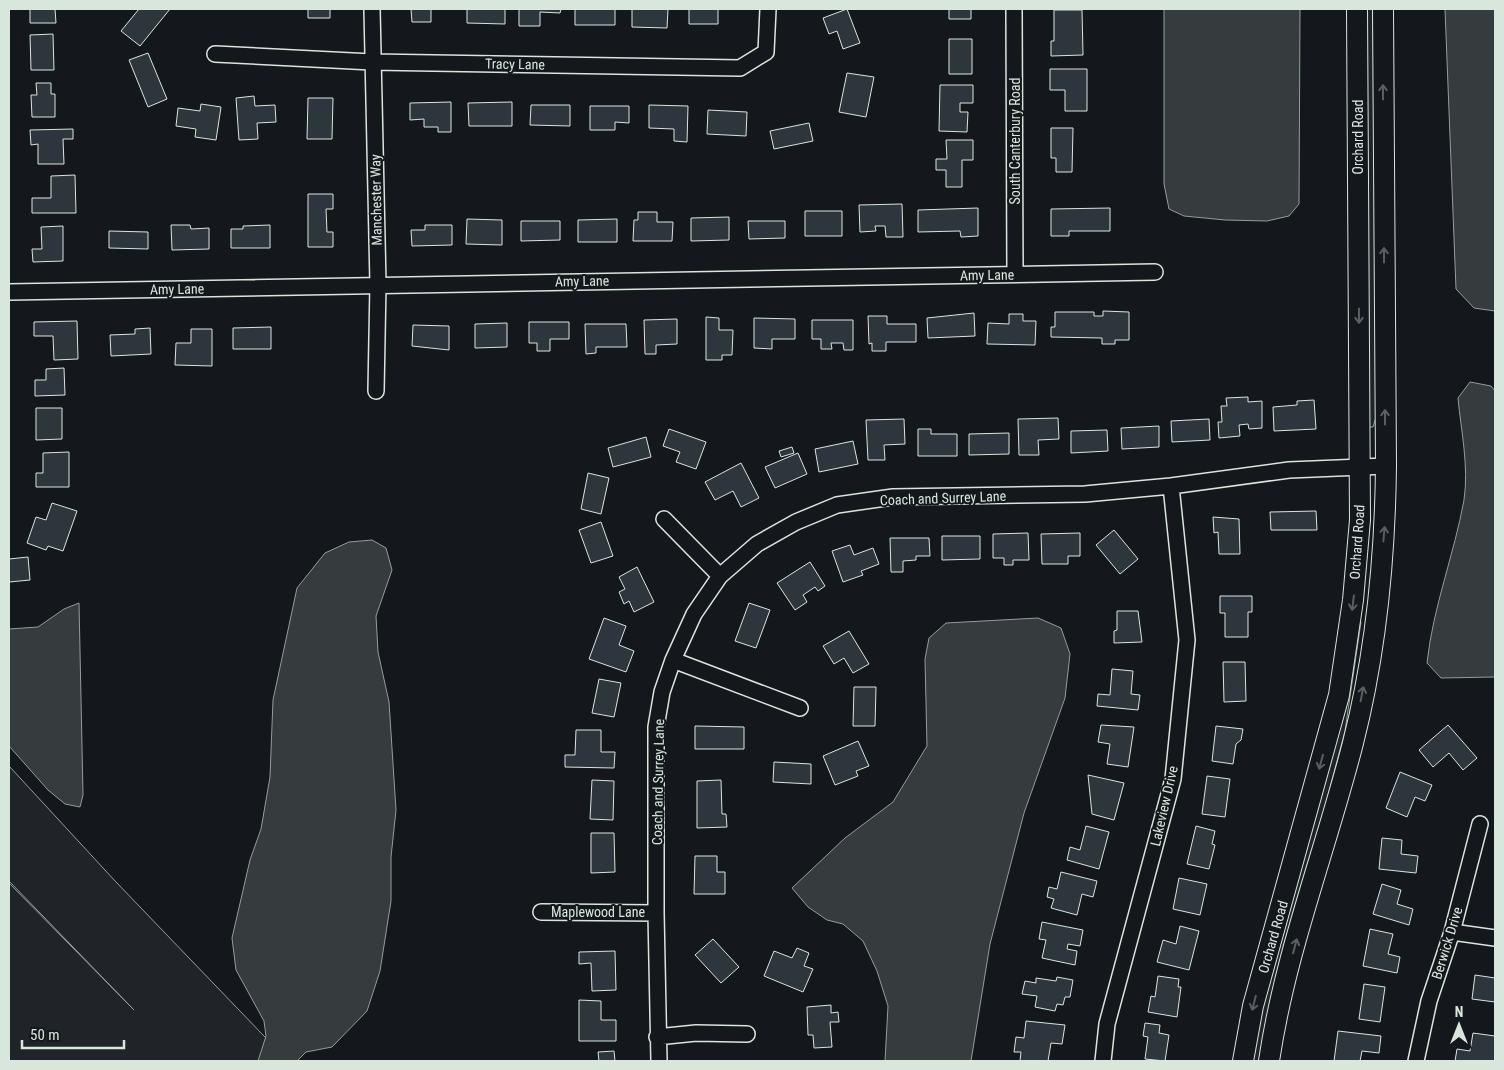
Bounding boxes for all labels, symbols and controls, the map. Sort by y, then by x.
street label: Tracy Lane [485,55,545,73]
street label: South Canterbury Road [1007,78,1023,204]
one-way arrow [1378,84,1388,100]
street label: Orchard Road [1350,100,1366,174]
street label: Manchester Way [367,154,385,246]
one-way arrow [1379,247,1389,263]
street label: Amy Lane [960,267,1015,283]
street label: Amy Lane [555,273,610,289]
street label: Amy Lane [150,281,205,297]
one-way arrow [1354,308,1364,324]
one-way arrow [1380,409,1390,426]
street label: Coach and Surrey Lane [880,488,1007,508]
street label: Orchard Road [1346,504,1368,580]
one-way arrow [1380,526,1389,542]
one-way arrow [1347,595,1357,611]
one-way arrow [1358,687,1368,703]
street label: Coach and Surrey Lane [649,718,667,845]
one-way arrow [1315,754,1325,770]
street label: Lakeview Drive [1147,764,1181,848]
street label: Orchard Road [1255,899,1291,975]
street label: Maplewood Lane [551,904,645,920]
street label: Berwick Drive [1428,904,1466,981]
one-way arrow [1291,938,1301,954]
one-way arrow [1249,994,1258,1010]
north arrow [1434,1000,1484,1050]
text: N [1455,1004,1463,1020]
scale bar [22,1018,125,1050]
text: 50 m [30,1026,60,1044]

